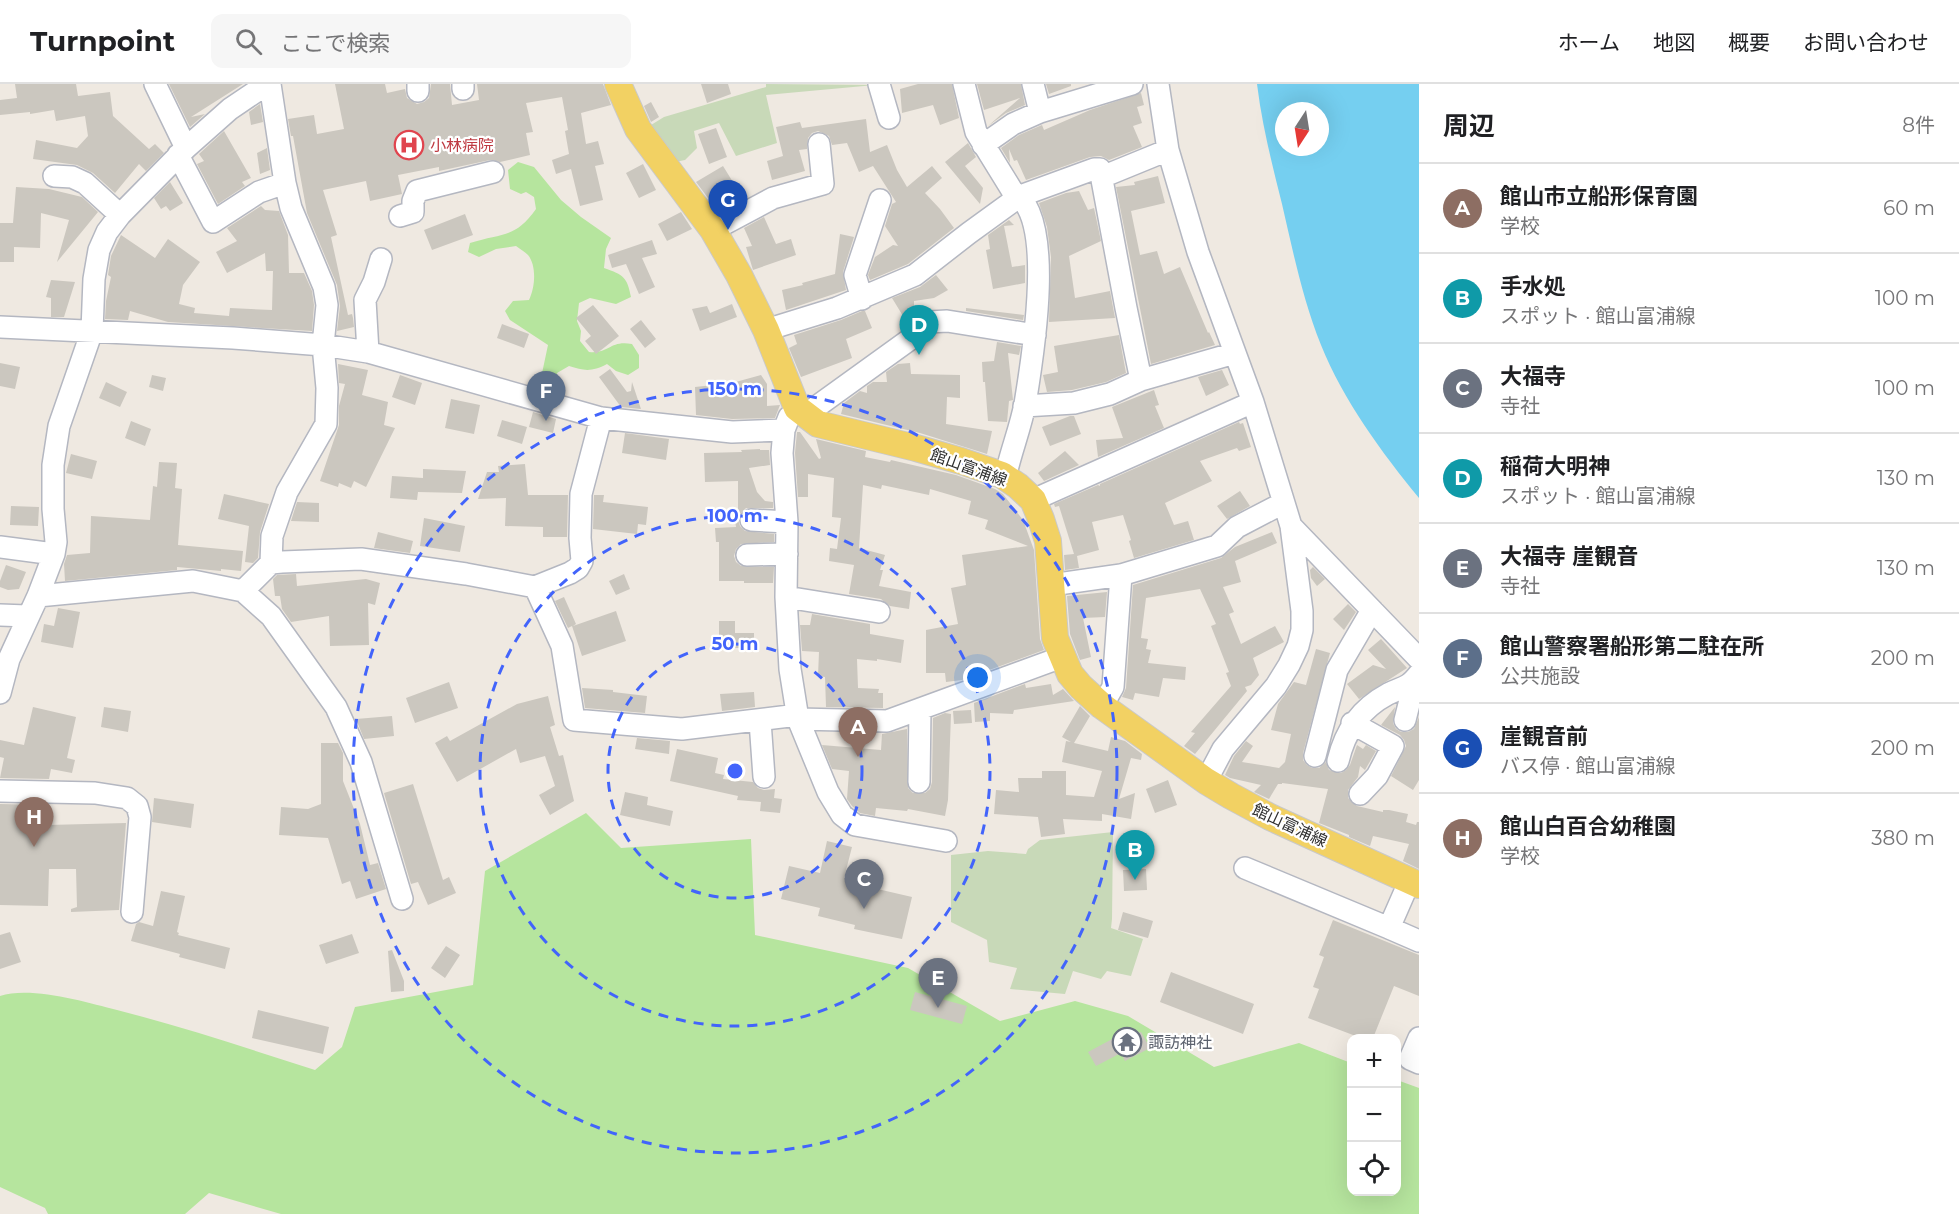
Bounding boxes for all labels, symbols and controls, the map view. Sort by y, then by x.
search box [211,14,631,68]
text: Turnpoint [30,24,175,58]
icon: search [232,25,265,58]
text: ここで検索 [280,30,390,57]
text: ホーム [1558,30,1620,55]
text: 地図 [1653,30,1695,55]
text: 概要 [1728,30,1770,55]
text: お問い合わせ [1803,30,1929,55]
north arrow [1275,102,1329,156]
text: 周辺 [1443,110,1495,142]
text: 8件 [1902,113,1935,137]
hospital icon: 小林病院 [393,129,425,161]
place label: 小林病院 [430,136,494,155]
pin: G [708,180,748,230]
text: 館山市立船形保育園 [1500,183,1698,210]
text: A [1455,196,1470,220]
text: 60 m [1883,196,1935,220]
text: 学校 [1500,214,1540,238]
text: 手水処 [1500,273,1566,300]
text: B [1455,286,1470,310]
text: 100 m [1875,286,1935,310]
text: スポット · 館山富浦線 [1500,304,1696,328]
pin: D [900,306,938,355]
text: 大福寺 [1500,363,1566,390]
pin: F [526,372,566,421]
text: C [1455,376,1470,400]
text: 100 m [1875,376,1935,400]
text: 150 m [708,378,762,400]
text: 寺社 [1500,394,1540,418]
street label: 館山富浦線 [928,445,1010,490]
text: 稲荷大明神 [1500,453,1610,480]
text: D [1454,466,1471,490]
text: 130 m [1877,466,1935,490]
text: スポット · 館山富浦線 [1500,484,1696,508]
text: 100 m [707,505,763,527]
text: 大福寺 崖観音 [1500,543,1638,570]
text: E [1456,556,1469,580]
text: 130 m [1877,556,1935,580]
text: 寺社 [1500,574,1540,598]
text: 50 m [712,633,758,655]
text: 館山警察署船形第二駐在所 [1500,633,1764,660]
text: F [1456,646,1469,670]
text: 200 m [1871,646,1935,670]
your location [963,663,992,692]
text: 公共施設 [1500,664,1580,688]
pin: A [838,708,878,757]
text: 崖観音前 [1500,723,1588,750]
text: G [1455,736,1470,760]
text: 200 m [1871,736,1935,760]
text: バス停 · 館山富浦線 [1500,754,1676,778]
centre of rings [725,761,745,781]
pin: H [15,798,54,847]
street label: 館山富浦線 [1250,800,1330,851]
text: 館山白百合幼稚園 [1500,813,1676,840]
text: H [1454,826,1471,850]
text: 380 m [1871,826,1935,850]
pin: B [1116,830,1154,880]
text: 学校 [1500,844,1540,868]
pin: C [844,860,884,909]
pin: E [918,958,958,1008]
temple icon: 諏訪神社 [1111,1026,1143,1058]
place label: 諏訪神社 [1148,1033,1212,1052]
map controls [1347,1034,1401,1196]
button: + [1347,1034,1401,1088]
button: − [1347,1088,1401,1142]
button: locate [1347,1142,1401,1196]

